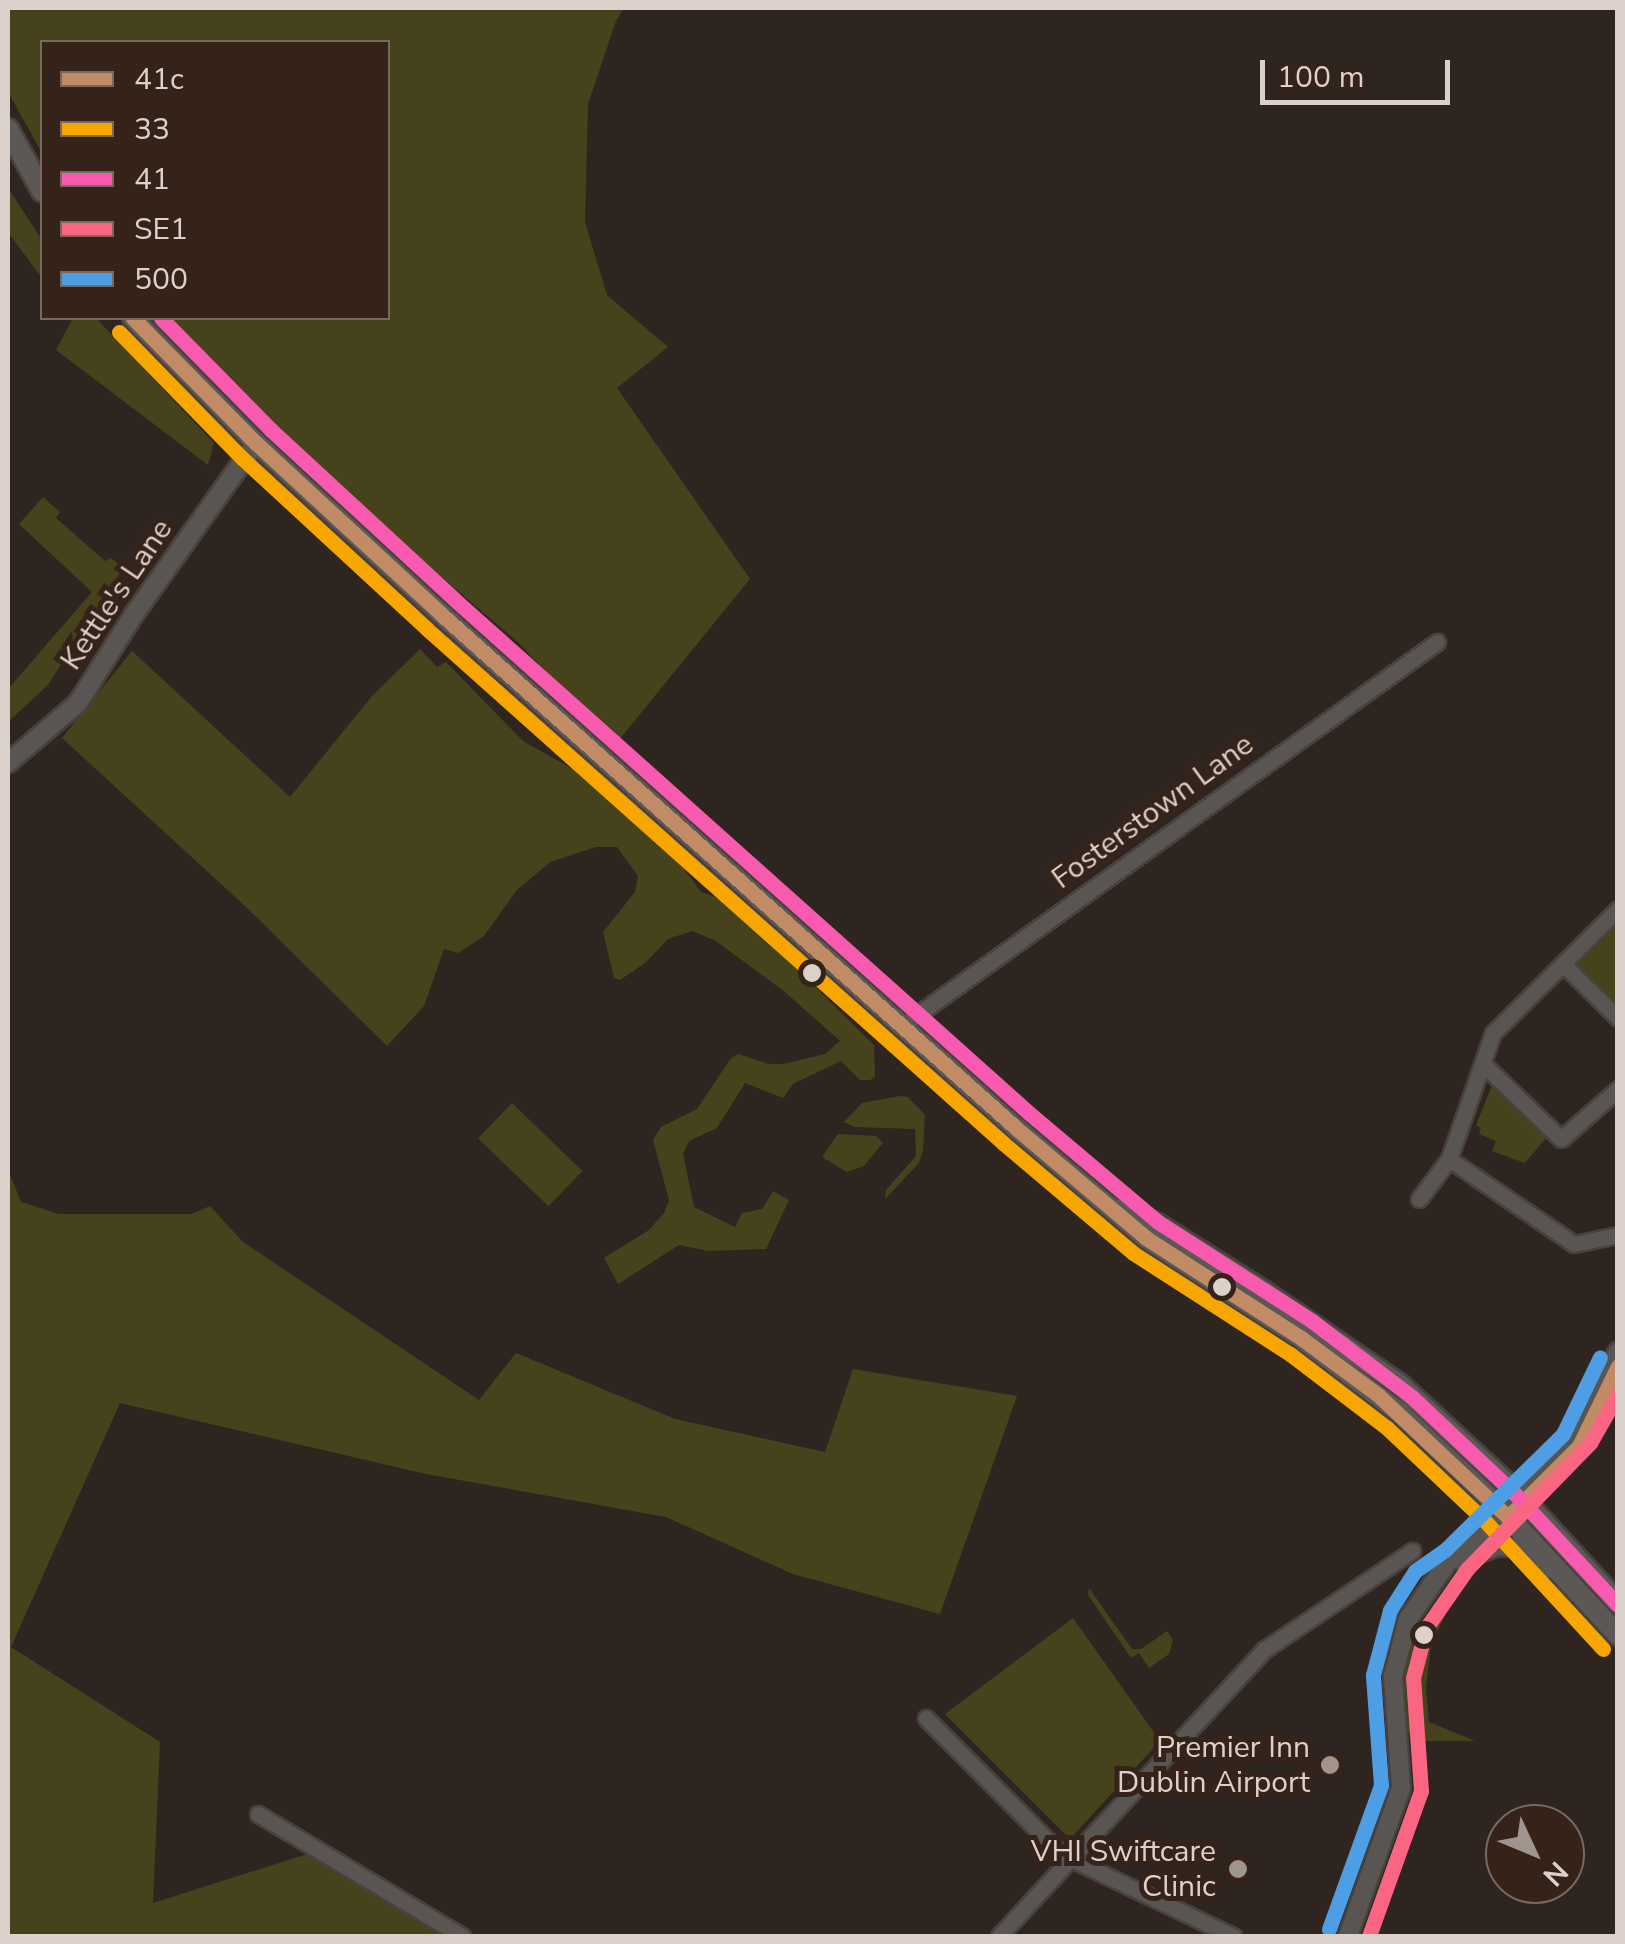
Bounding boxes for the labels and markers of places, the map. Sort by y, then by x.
unlabelled marker [802,963,822,983]
unlabelled marker [1212,1277,1232,1297]
unlabelled marker [1414,1625,1434,1645]
place label: Premier Inn Dublin Airport [1117,1730,1310,1800]
marker: Premier Inn Dublin Airport [1319,1754,1341,1776]
place label: VHI Swiftcare Clinic [1031,1834,1216,1904]
marker: VHI Swiftcare Clinic [1225,1856,1251,1882]

